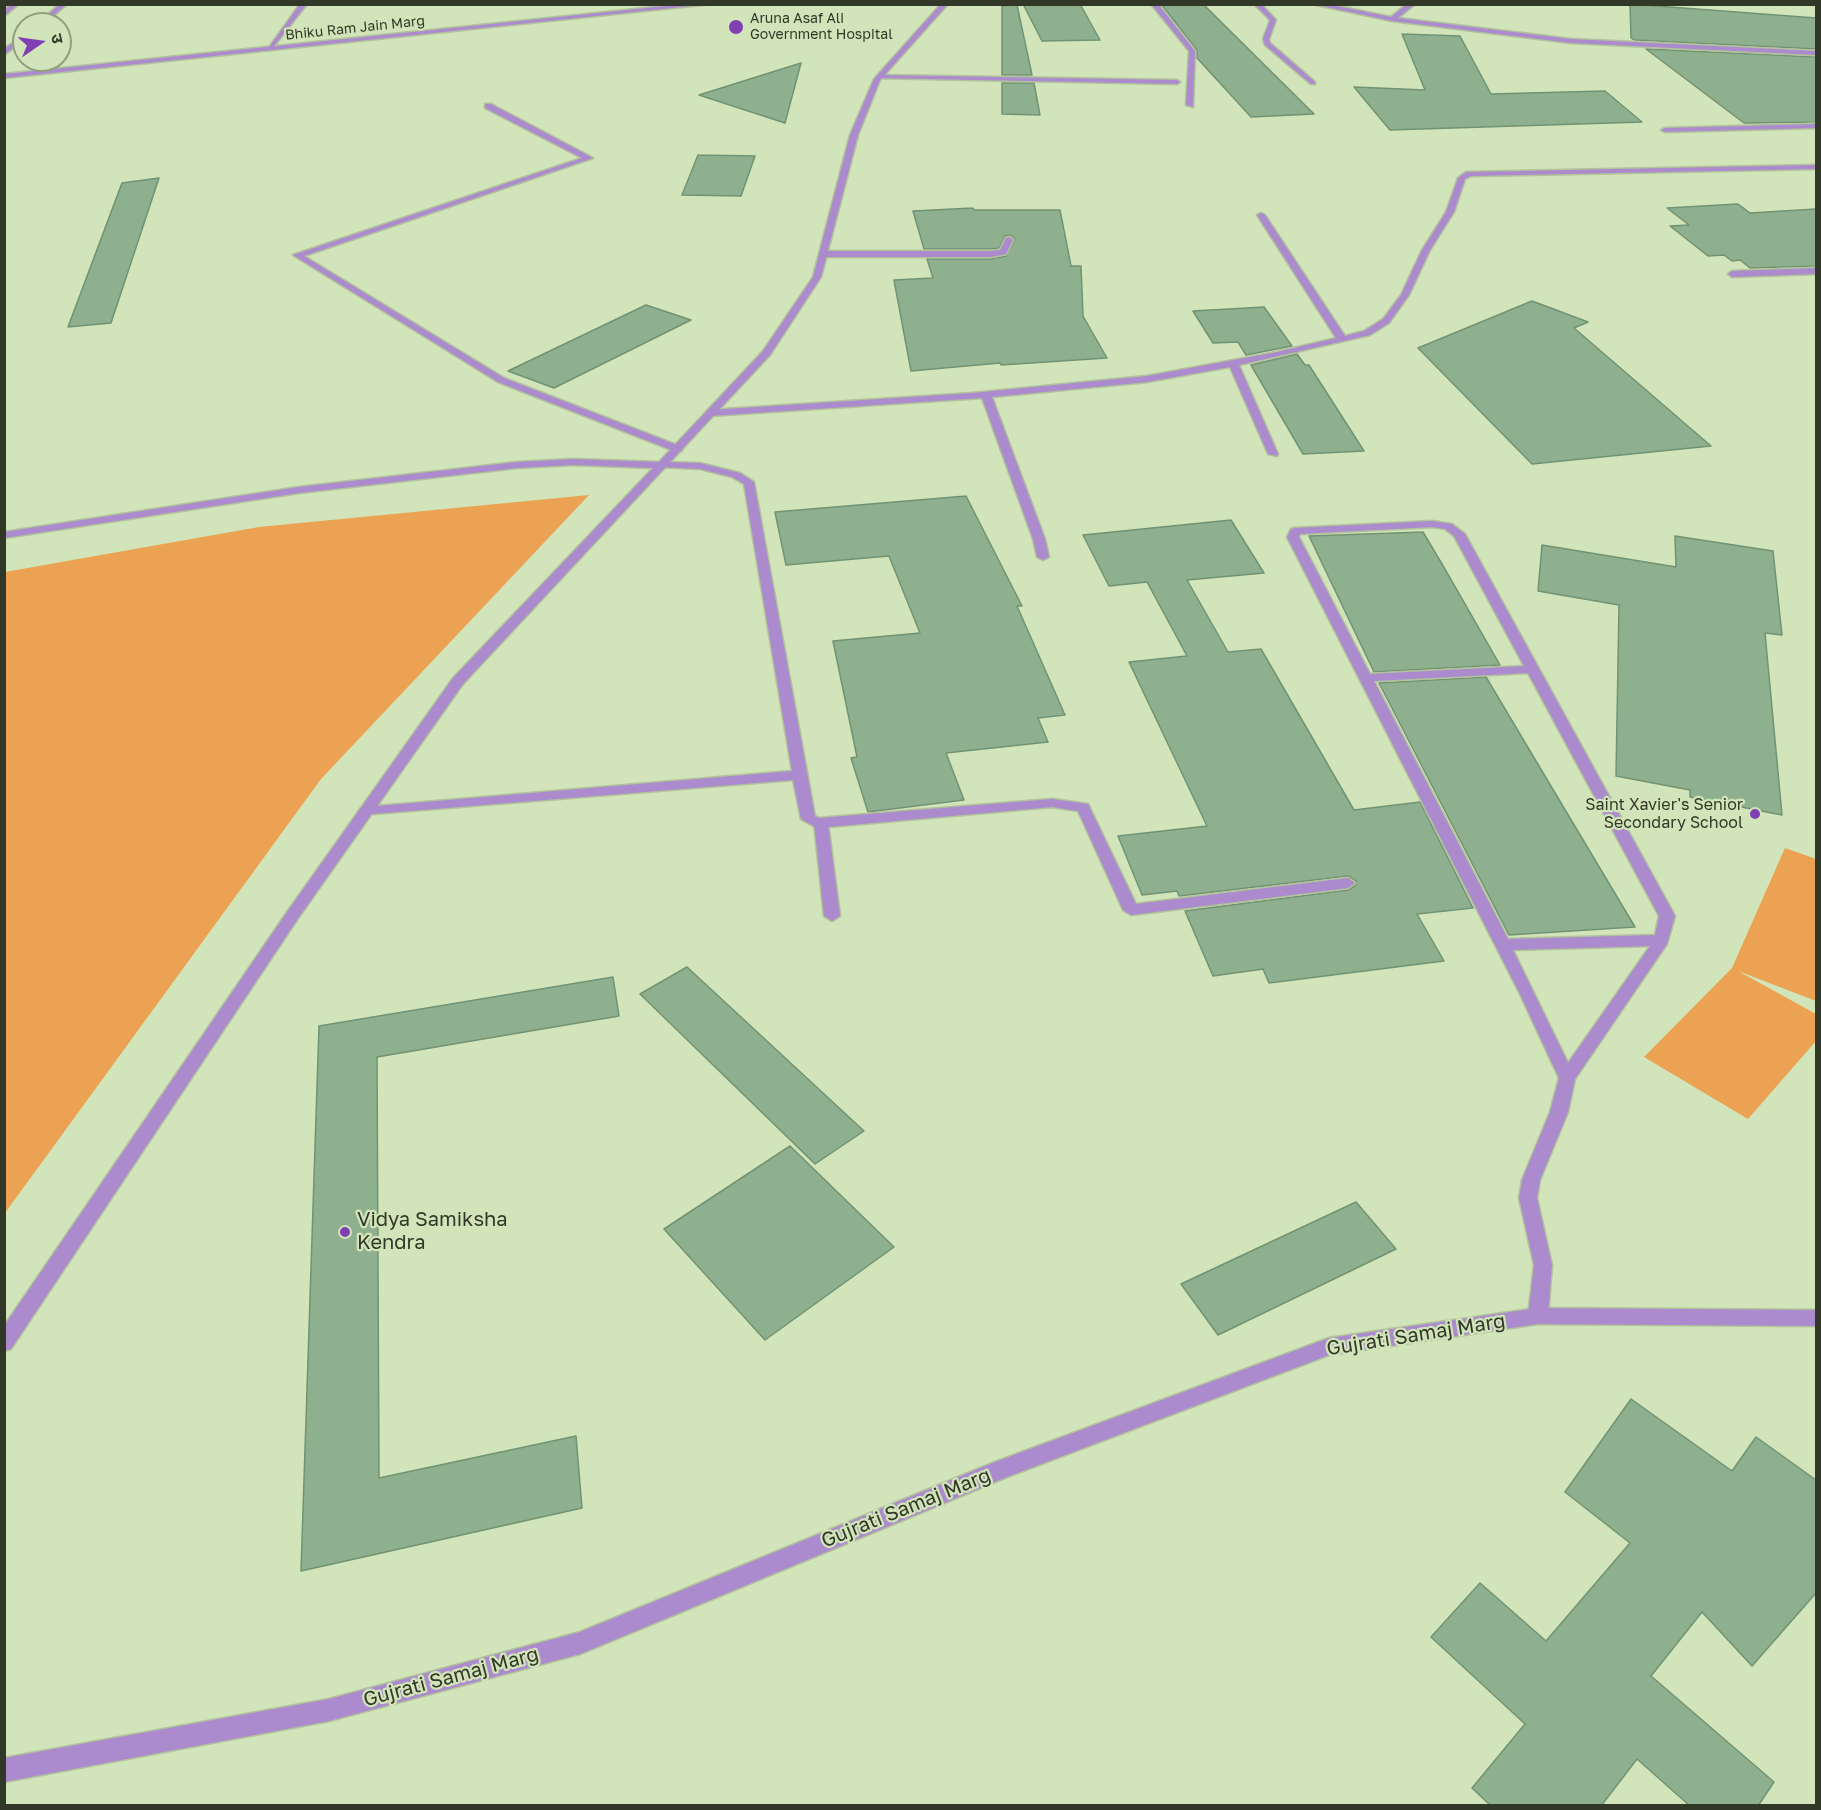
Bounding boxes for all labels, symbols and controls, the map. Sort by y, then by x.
place label: Aruna Asaf Ali Government Hospital [750,11,893,44]
north arrow [12,12,72,72]
street label: Bhiku Ram Jain Marg [284,12,426,44]
marker: Aruna Asaf Ali Government Hospital [727,18,745,36]
text: उ [47,32,68,45]
place label: Saint Xavier's Senior Secondary School [1585,795,1743,833]
marker: Saint Xavier's Senior Secondary School [1748,807,1762,821]
place label: Vidya Samiksha Kendra [357,1208,508,1255]
marker: Vidya Samiksha Kendra [338,1225,352,1239]
street label: Gujrati Samaj Marg [1325,1309,1507,1361]
street label: Gujrati Samaj Marg [818,1463,994,1553]
street label: Gujrati Samaj Marg [361,1642,541,1712]

